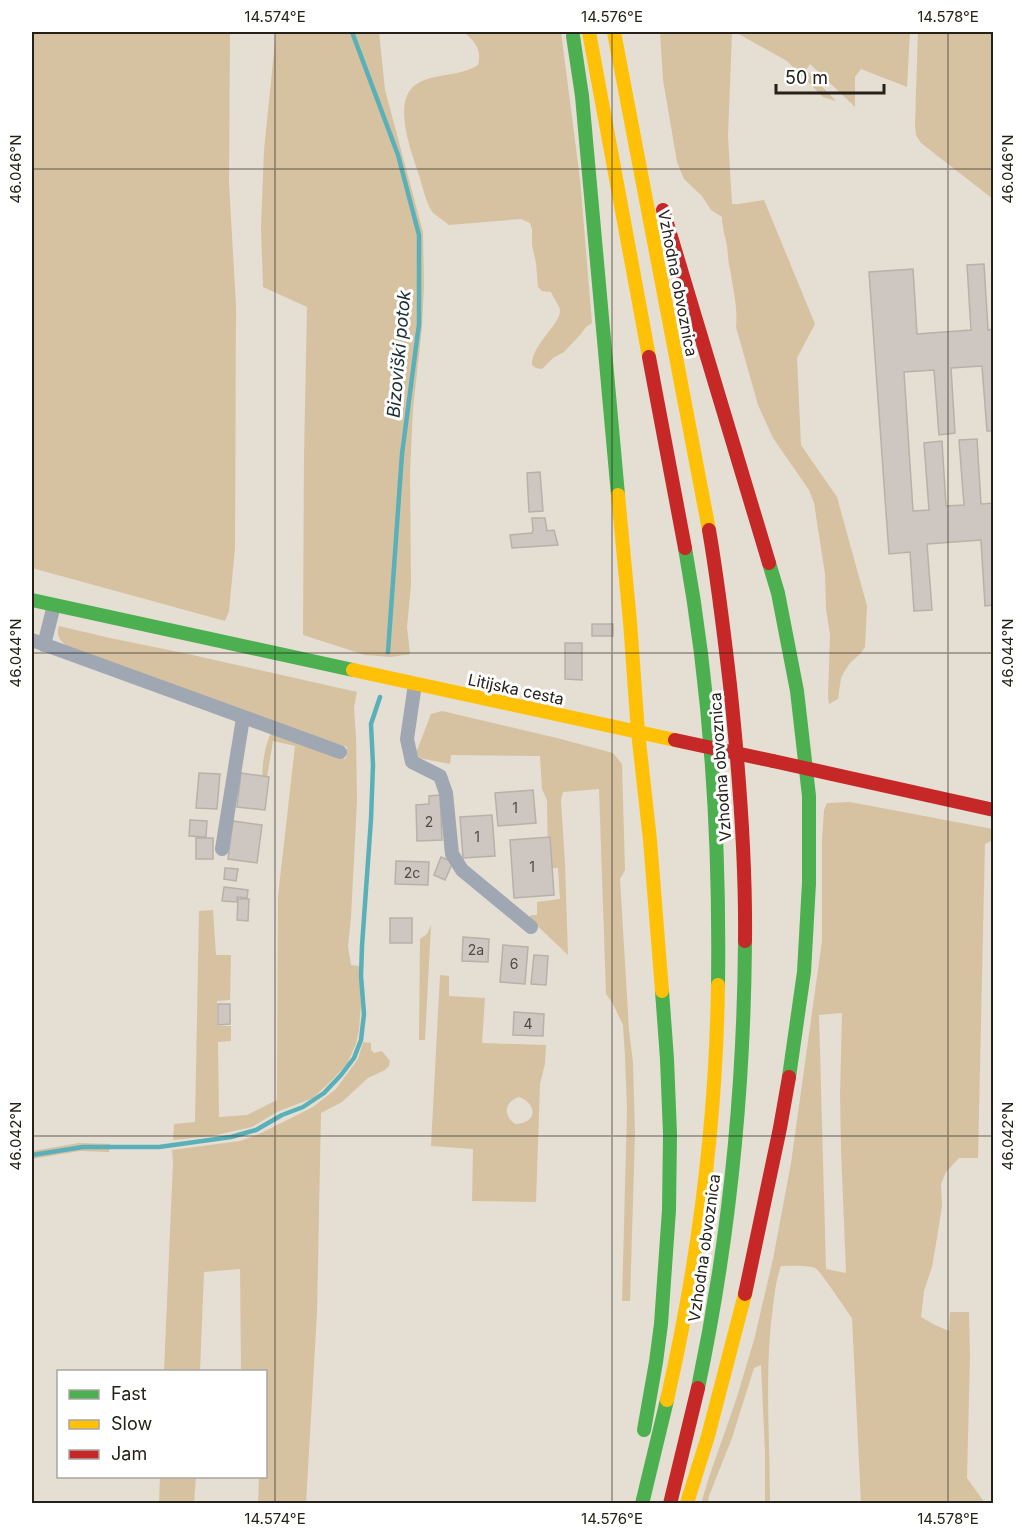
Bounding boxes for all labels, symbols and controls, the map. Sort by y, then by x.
text: 14.574°E [244,7,306,26]
text: 14.576°E [581,7,643,26]
text: 14.578°E [917,7,979,26]
scale bar [776,57,884,95]
text: 50 m [785,67,828,88]
text: 46.046°N [6,134,25,204]
text: 46.046°N [998,134,1017,204]
street label: Vzhodna obvoznica [654,208,702,358]
water label: Bizoviški potok [382,288,415,419]
text: 46.044°N [6,618,25,688]
text: 46.044°N [998,618,1017,688]
street label: Litijska cesta [466,669,566,709]
street label: Vzhodna obvoznica [705,692,735,842]
house number: 1 [512,799,518,816]
house number: 2 [425,813,433,830]
house number: 1 [474,828,480,845]
house number: 1 [529,858,535,875]
house number: 2c [404,864,420,881]
house number: 2a [468,941,484,958]
house number: 6 [510,955,518,972]
house number: 4 [523,1015,533,1032]
text: 46.042°N [6,1102,25,1170]
text: 46.042°N [998,1102,1017,1170]
street label: Vzhodna obvoznica [684,1173,724,1323]
legend [57,1370,267,1478]
text: Fast [111,1383,147,1404]
text: Slow [111,1413,152,1434]
text: Jam [111,1443,147,1464]
text: 14.574°E [244,1509,306,1528]
text: 14.576°E [581,1509,643,1528]
text: 14.578°E [917,1509,979,1528]

